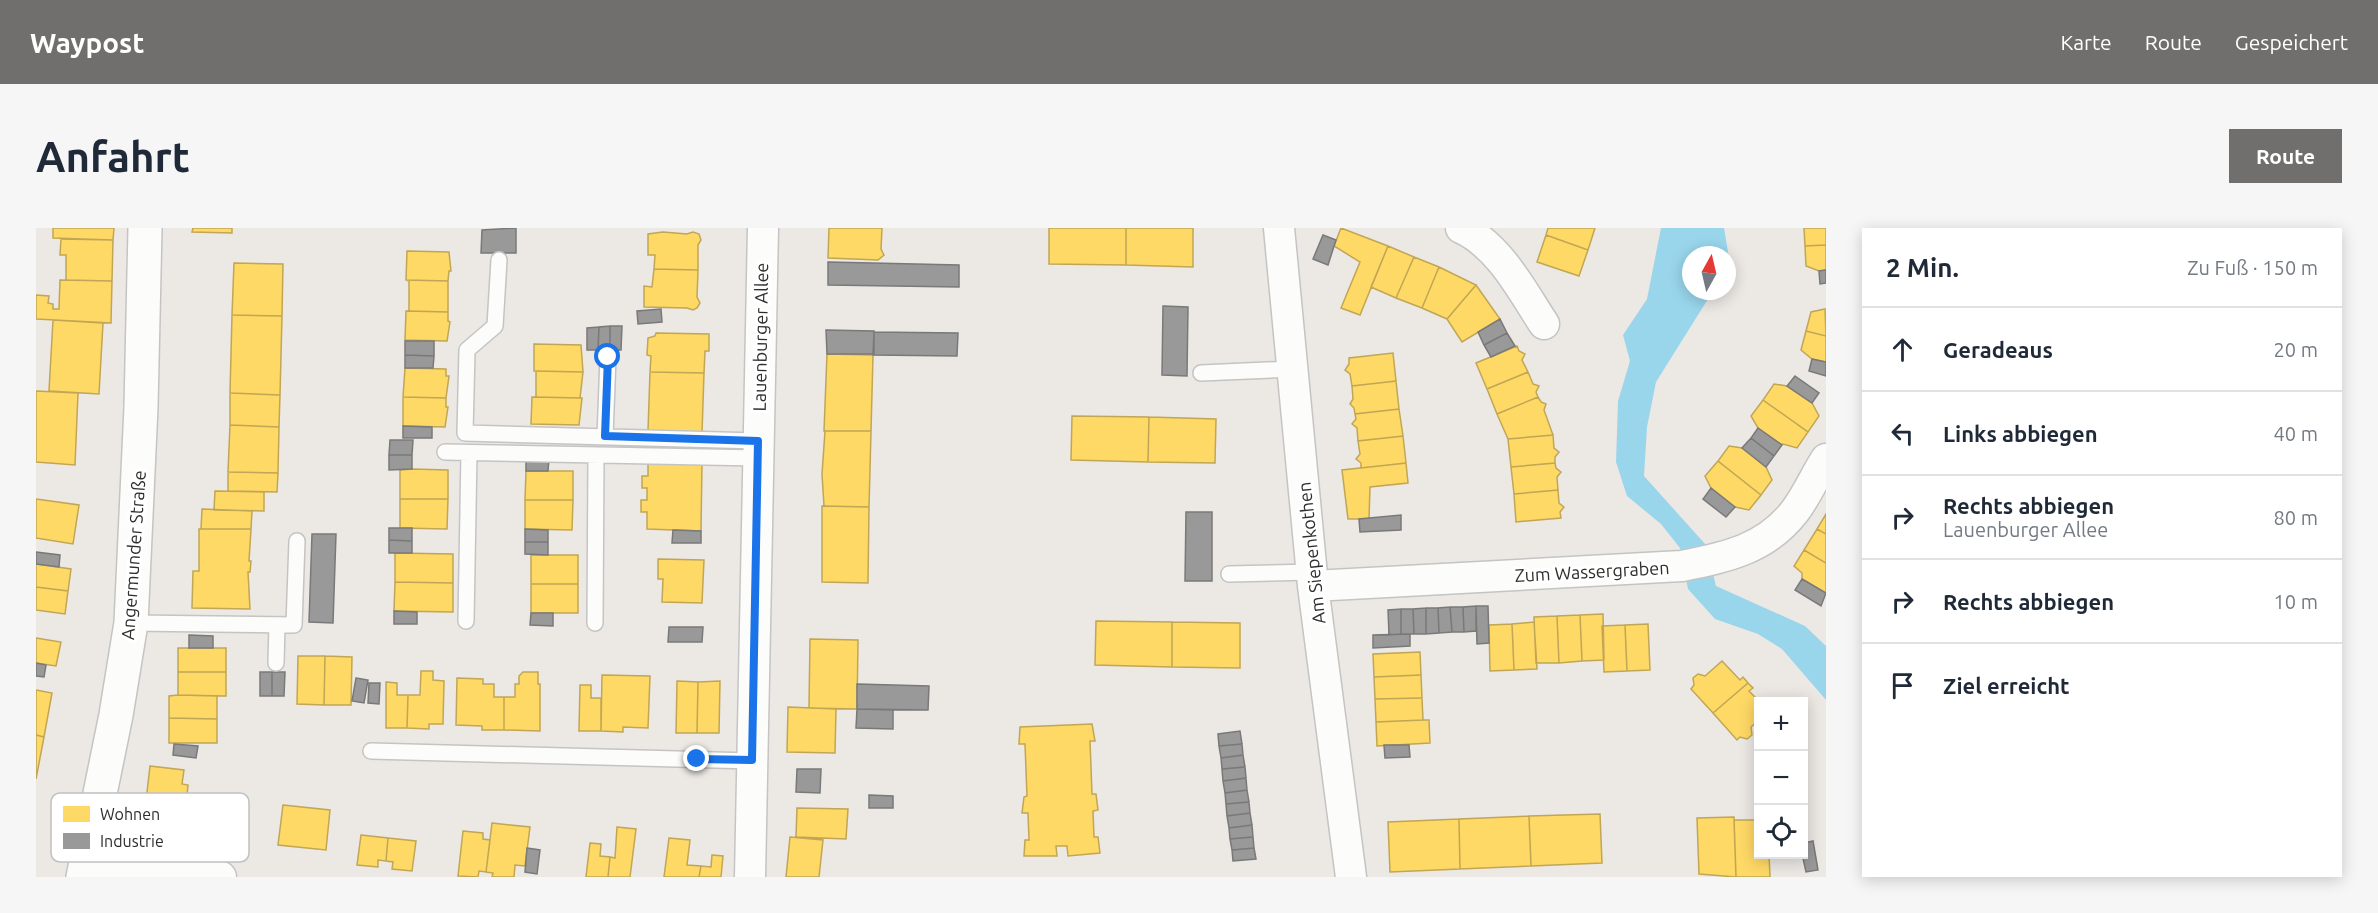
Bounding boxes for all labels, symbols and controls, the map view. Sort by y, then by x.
text: Waypost [30,27,144,58]
text: Karte [2060,30,2112,54]
text: Route [2145,30,2202,54]
text: Gespeichert [2235,30,2348,54]
button: Route [2229,129,2342,183]
text: Anfahrt [36,133,190,180]
north arrow [1682,246,1736,300]
text: 2 Min. [1886,253,1959,282]
text: Zu Fuß · 150 m [2187,256,2318,279]
street label: Lauenburger Allee [749,262,771,412]
icon: ahead [1886,333,1919,366]
text: Geradeaus [1943,337,2053,362]
text: 20 m [2274,338,2318,361]
route start [594,343,620,369]
icon: left [1886,417,1919,450]
text: Links abbiegen [1943,421,2098,446]
text: 40 m [2274,422,2318,445]
street label: Angermunder Straße [117,470,149,640]
street label: Am Siepenkothen [1294,481,1328,625]
text: Rechts abbiegen [1943,493,2114,518]
icon: right [1886,501,1919,534]
text: 80 m [2274,506,2318,529]
text: Lauenburger Allee [1943,518,2108,541]
street label: Zum Wassergraben [1514,557,1670,585]
icon: right [1886,585,1919,618]
text: Rechts abbiegen [1943,589,2114,614]
text: 10 m [2274,590,2318,613]
icon: arrive [1886,669,1919,702]
text: Ziel erreicht [1943,673,2070,698]
map controls [1754,697,1808,859]
button: + [1754,697,1808,751]
route end [683,745,709,771]
button: − [1754,751,1808,805]
legend [51,793,249,862]
text: Wohnen [100,805,160,823]
button: locate [1754,805,1808,859]
text: Industrie [100,832,164,850]

